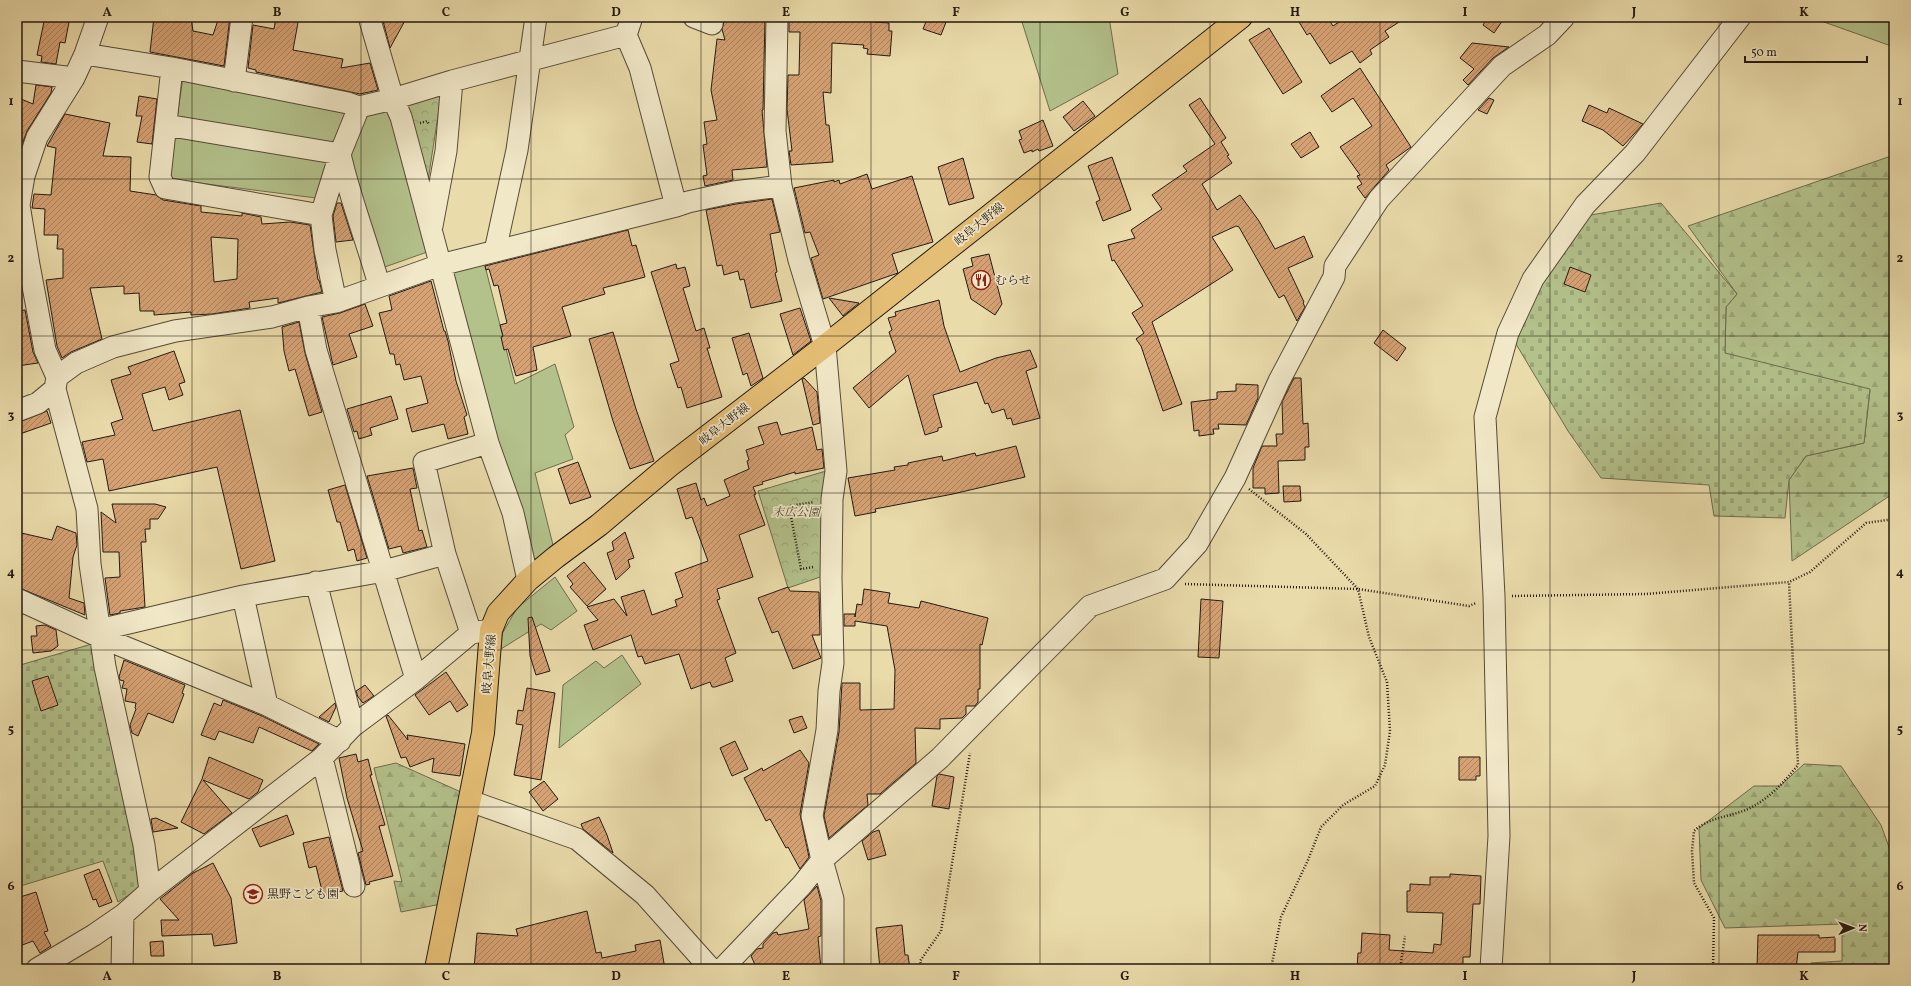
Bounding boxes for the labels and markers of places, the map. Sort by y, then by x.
restaurant icon: むらせ [970,269,992,291]
place label: むらせ [995,273,1031,289]
school or university icon: 黒野こども園 [242,883,264,905]
place label: 黒野こども園 [267,887,339,903]

